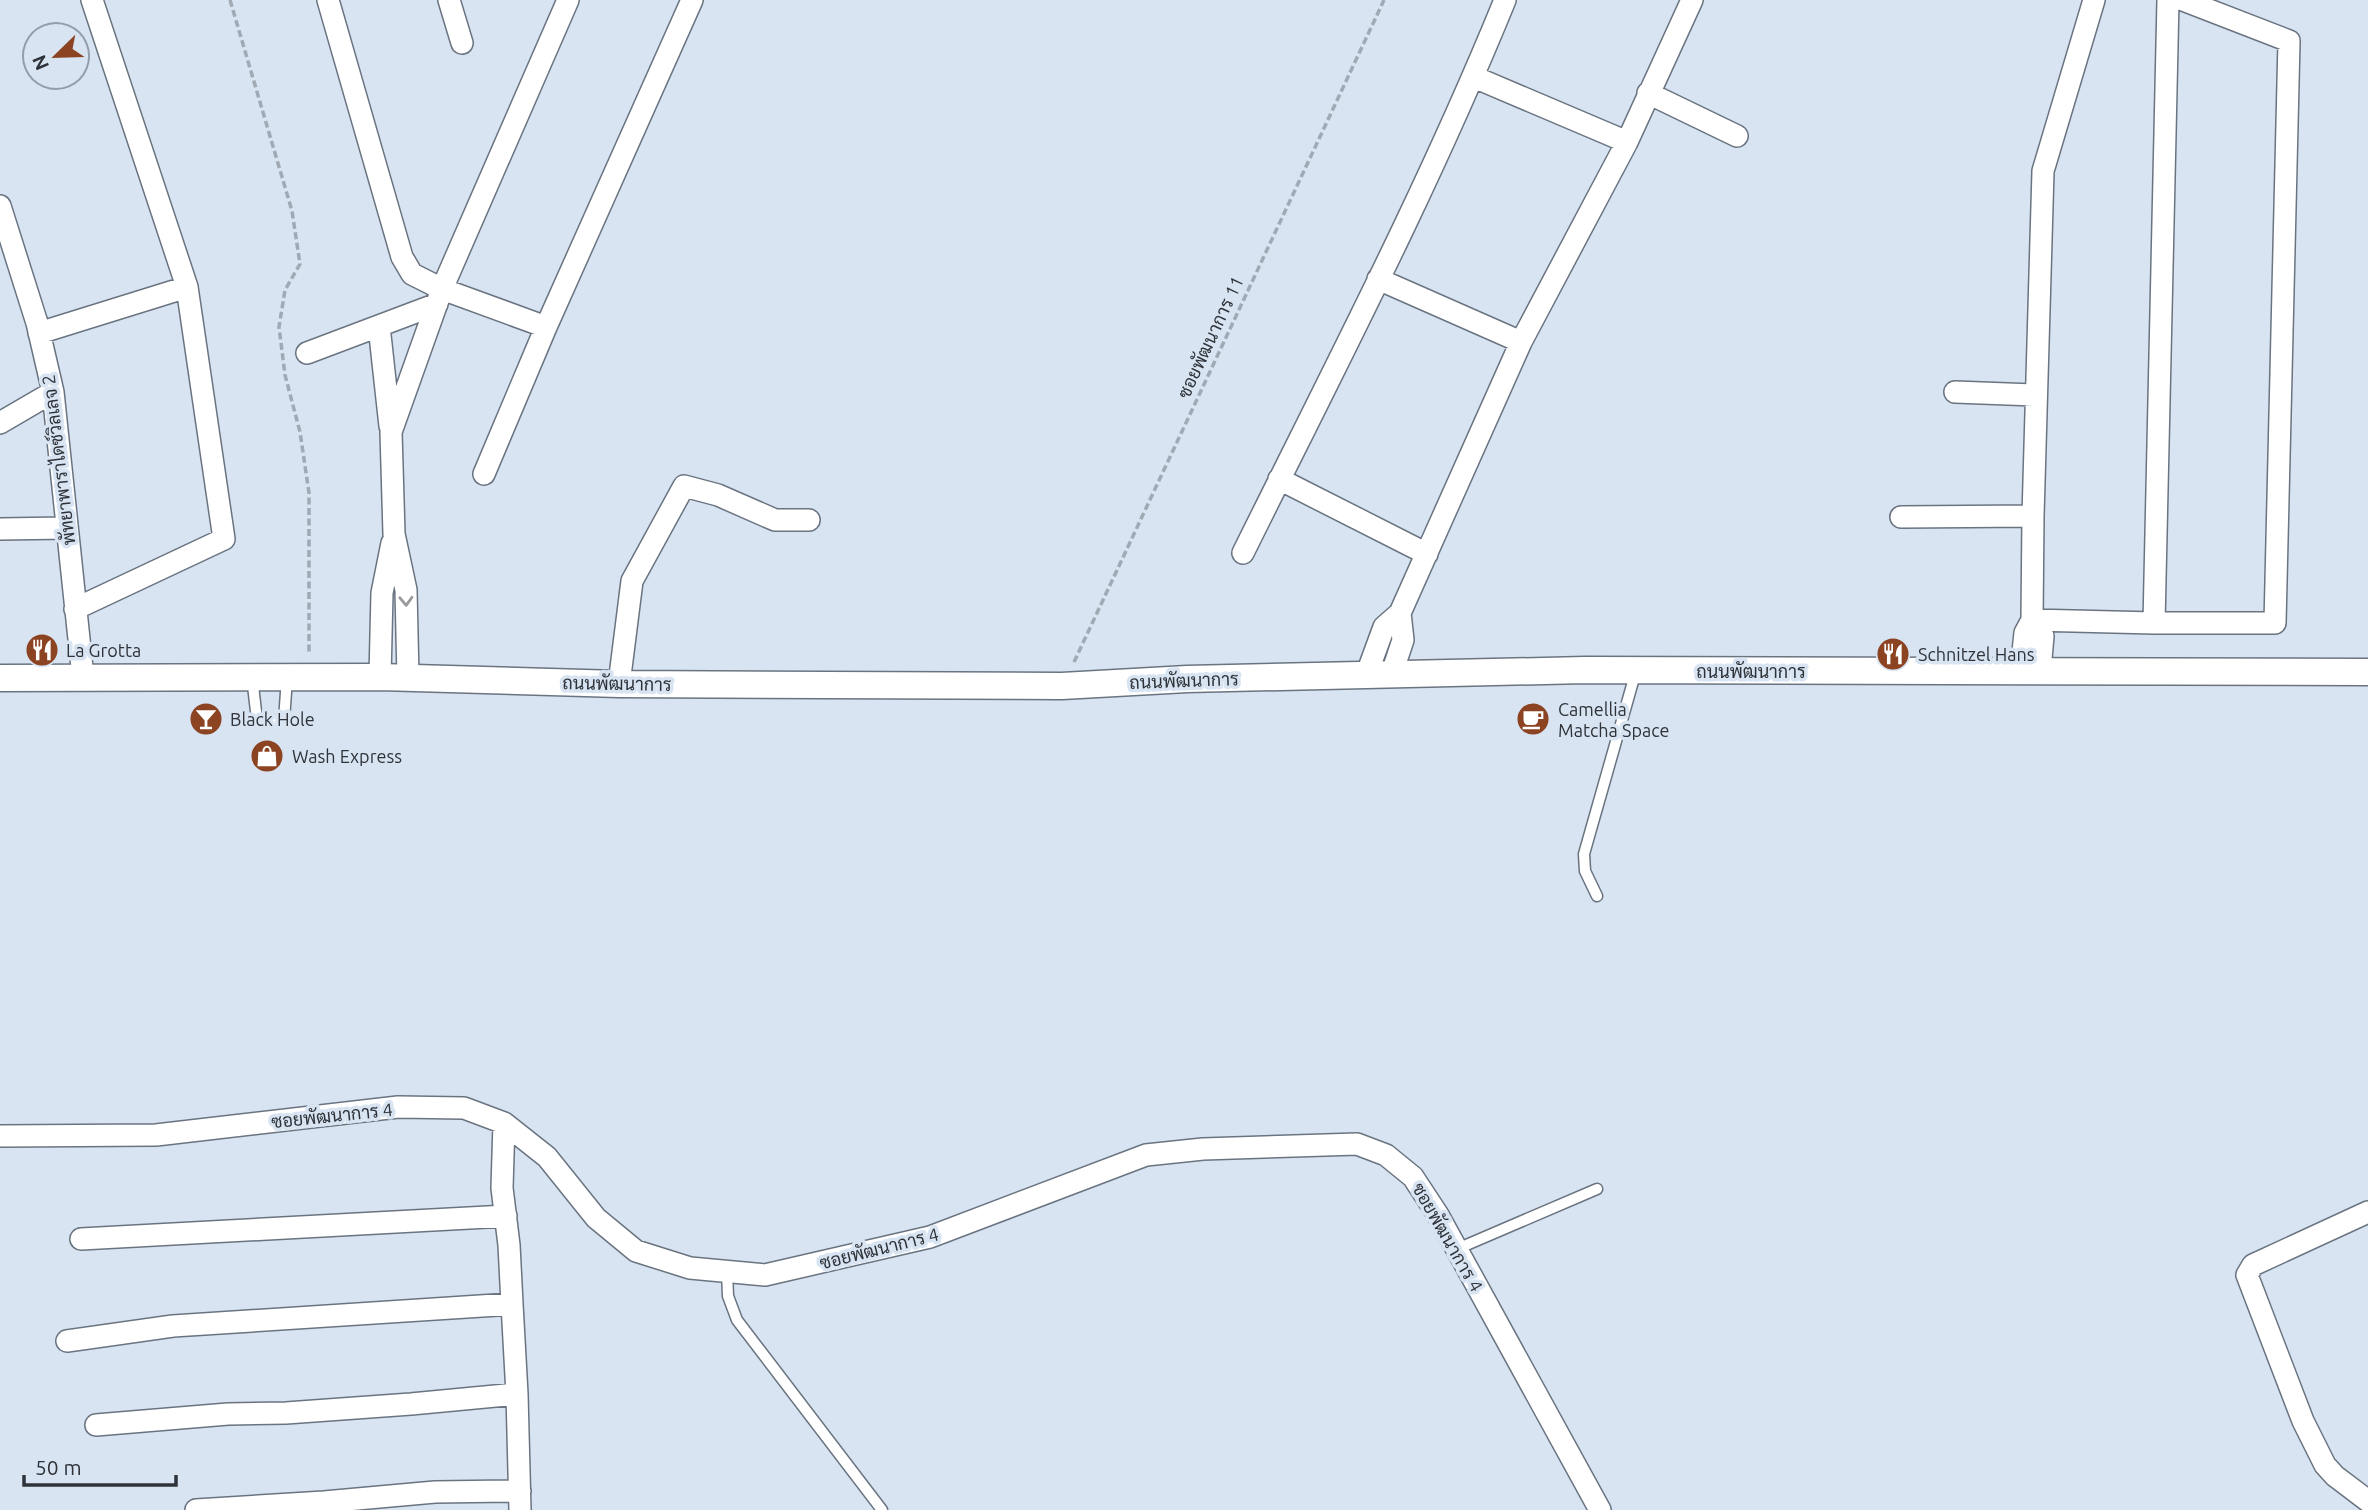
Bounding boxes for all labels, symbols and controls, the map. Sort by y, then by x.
north arrow [21,21,91,91]
text: N [27,52,53,73]
street label: ซอยพัฒนาการ 11 [1173,273,1247,401]
street label: พัทยาพาราไดซ์วิลเลจ 2 [36,374,78,547]
one-way arrow [398,597,414,607]
restaurant icon: La Grotta [23,631,61,669]
restaurant icon: Schnitzel Hans [1874,635,1912,673]
place label: La Grotta [66,640,141,660]
place label: Schnitzel Hans [1918,644,2035,664]
street label: ถนนพัฒนาการ [1696,661,1806,681]
street label: ถนนพัฒนาการ [1129,668,1239,692]
street label: ถนนพัฒนาการ [562,672,672,694]
place label: Camellia Matcha Space [1558,699,1669,740]
bar icon: Black Hole [187,700,225,738]
cafe icon: Camellia Matcha Space [1514,700,1552,738]
place label: Black Hole [230,709,315,729]
shop icon: Wash Express [248,737,286,775]
place label: Wash Express [292,746,402,766]
street label: ซอยพัฒนาการ 4 [270,1099,394,1131]
street label: ซอยพัฒนาการ 4 [1409,1179,1487,1295]
street label: ซอยพัฒนาการ 4 [817,1224,941,1272]
scale bar [24,1444,177,1488]
text: 50 m [35,1455,82,1479]

